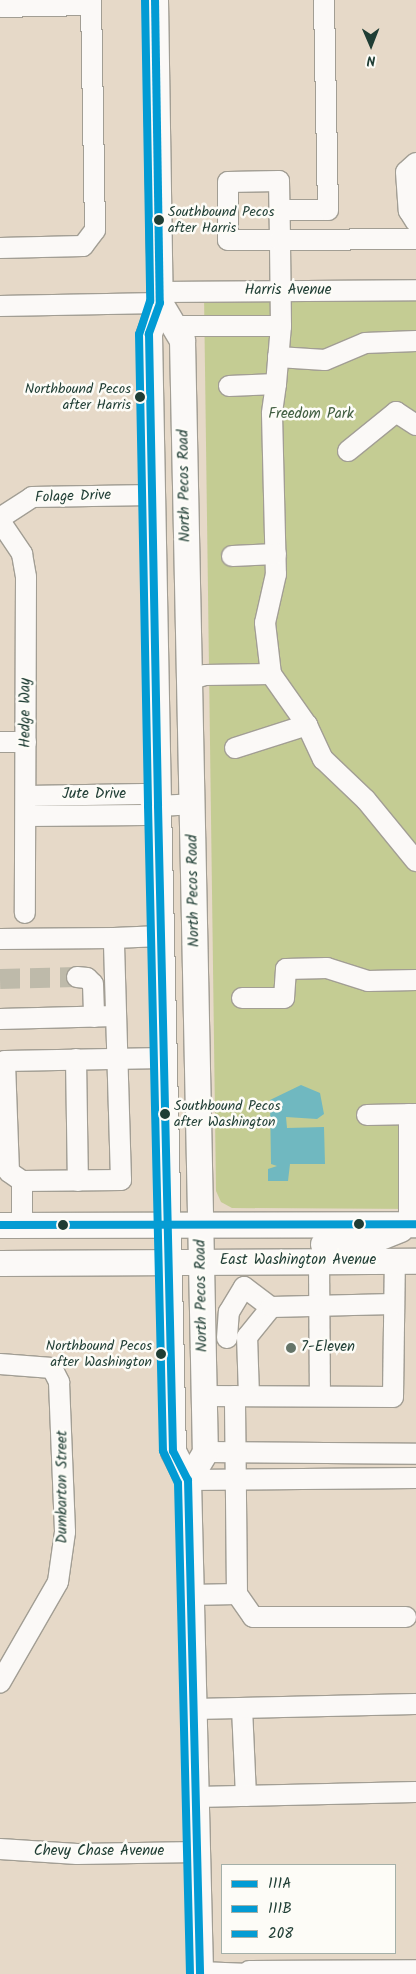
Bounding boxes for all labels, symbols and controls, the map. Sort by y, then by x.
north arrow [346,20,396,70]
text: N [367,49,376,71]
place label: Southbound Pecos after Harris [168,204,274,236]
marker: Southbound Pecos after Harris [154,215,164,225]
street label: Harris Avenue [244,282,332,300]
place label: Northbound Pecos after Harris [25,381,131,414]
marker: Northbound Pecos after Harris [135,392,145,402]
park label: Freedom Park [268,406,354,424]
street label: North Pecos Road [175,430,195,542]
street label: Folage Drive [34,487,112,507]
street label: Hedge Way [17,678,35,748]
street label: Jute Drive [62,786,126,804]
street label: North Pecos Road [184,835,204,947]
place label: Southbound Pecos after Washington [174,1098,280,1130]
marker: Southbound Pecos after Washington [160,1109,170,1119]
unlabelled marker [354,1219,364,1229]
unlabelled marker [58,1220,68,1230]
street label: North Pecos Road [192,1240,212,1352]
street label: East Washington Avenue [220,1252,376,1270]
place label: Northbound Pecos after Washington [46,1338,152,1370]
place label: 7-Eleven [301,1339,355,1357]
marker: 7-Eleven [285,1342,297,1354]
marker: Northbound Pecos after Washington [156,1349,166,1359]
street label: Dumbarton Street [54,1430,72,1544]
street label: Chevy Chase Avenue [34,1843,164,1861]
legend [221,1864,396,1954]
text: 111A [268,1872,291,1896]
text: 111B [268,1897,292,1921]
text: 208 [268,1922,293,1946]

